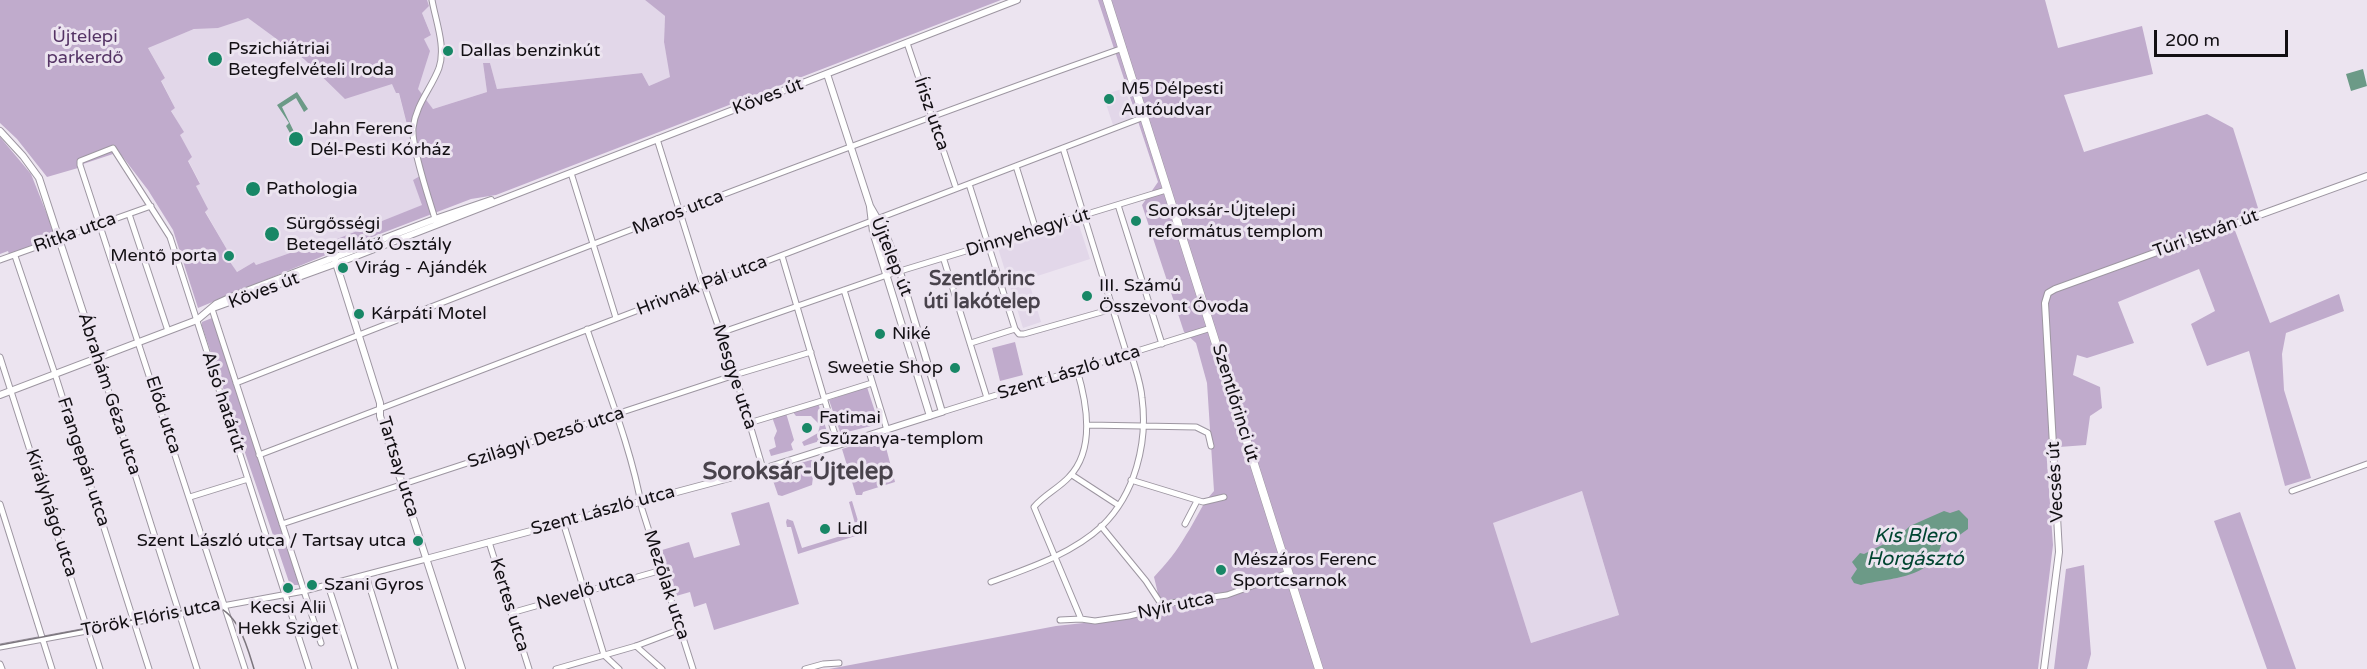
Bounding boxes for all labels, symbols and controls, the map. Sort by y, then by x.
scale bar [2157,18,2290,56]
park label: Újtelepi parkerdő [46,26,124,68]
text: 200 m [2165,29,2220,51]
place label: Pszichiátriai Betegfelvételi Iroda [228,38,394,80]
place label: Dallas benzinkút [460,40,600,62]
marker: Dallas benzinkút [441,44,455,58]
marker: Pszichiátriai Betegfelvételi Iroda [206,50,224,68]
street label: Köves út [730,74,806,120]
street label: Írisz utca [908,75,954,153]
place label: M5 Délpesti Autóudvar [1121,78,1224,121]
marker: M5 Délpesti Autóudvar [1102,92,1116,106]
place label: Jahn Ferenc Dél-Pesti Kórház [310,118,451,160]
marker: Jahn Ferenc Dél-Pesti Kórház [287,130,305,148]
place label: Pathologia [266,178,358,200]
marker: Pathologia [244,180,262,198]
street label: Maros utca [629,186,727,240]
place label: Soroksár-Újtelepi református templom [1148,200,1323,242]
street label: Dinnyehegyi út [963,204,1093,262]
street label: Túri István út [2151,205,2261,263]
street label: Ritka utca [31,208,119,258]
place label: Sürgősségi Betegellátó Osztály [286,213,452,256]
street label: Újtelep út [865,214,917,300]
marker: Soroksár-Újtelepi református templom [1129,214,1143,228]
marker: Sürgősségi Betegellátó Osztály [263,225,281,243]
place label: Mentő porta [110,245,217,267]
marker: Mentő porta [222,249,236,263]
street label: Hrivnák Pál utca [634,251,770,321]
place label: Virág - Ajándék [355,257,487,279]
marker: Virág - Ajándék [336,261,350,275]
street label: Köves út [226,268,302,314]
district label: Szentlőrinc úti lakótelep [924,268,1040,315]
place label: III. Számú Összevont Óvoda [1099,275,1249,318]
marker: III. Számú Összevont Óvoda [1080,289,1094,303]
place label: Kárpáti Motel [371,303,487,325]
marker: Kárpáti Motel [352,307,366,321]
street label: Ábrahám Géza utca [73,310,145,478]
street label: Mesgye utca [707,322,761,432]
place label: Niké [892,323,931,345]
marker: Niké [873,327,887,341]
street label: Szent László utca [995,341,1143,405]
street label: Szentlőrinci út [1207,341,1263,465]
street label: Alsó határút [197,349,249,455]
place label: Sweetie Shop [828,357,943,379]
marker: Sweetie Shop [948,361,962,375]
street label: Előd utca [140,373,186,457]
street label: Frangepán utca [52,395,114,529]
street label: Szilágyi Dezső utca [465,402,627,474]
place label: Fatimai Szűzanya-templom [819,407,983,450]
street label: Tartsay utca [373,414,423,520]
marker: Fatimai Szűzanya-templom [800,421,814,435]
street label: Vecsés út [2043,441,2069,523]
street label: Királyhágó utca [20,446,82,580]
district label: Soroksár-Újtelep [703,459,893,487]
street label: Szent László utca [529,481,677,541]
place label: Lidl [837,518,868,540]
marker: Lidl [818,522,832,536]
water label: Kis Blero Horgásztó [1866,525,1964,572]
street label: Mezőlak utca [638,528,694,642]
place label: Szent László utca / Tartsay utca [137,530,406,552]
marker: Szent László utca / Tartsay utca [411,534,425,548]
place label: Mészáros Ferenc Sportcsarnok [1233,549,1377,592]
street label: Kertes utca [485,556,533,654]
marker: Mészáros Ferenc Sportcsarnok [1214,563,1228,577]
street label: Nevelő utca [534,567,638,615]
place label: Szani Gyros [324,574,424,596]
marker: Szani Gyros [305,578,319,592]
marker: Kecsi Alii Hekk Sziget [281,581,295,595]
street label: Nyír utca [1136,587,1216,625]
street label: Török Flóris utca [80,594,222,642]
place label: Kecsi Alii Hekk Sziget [238,597,338,640]

